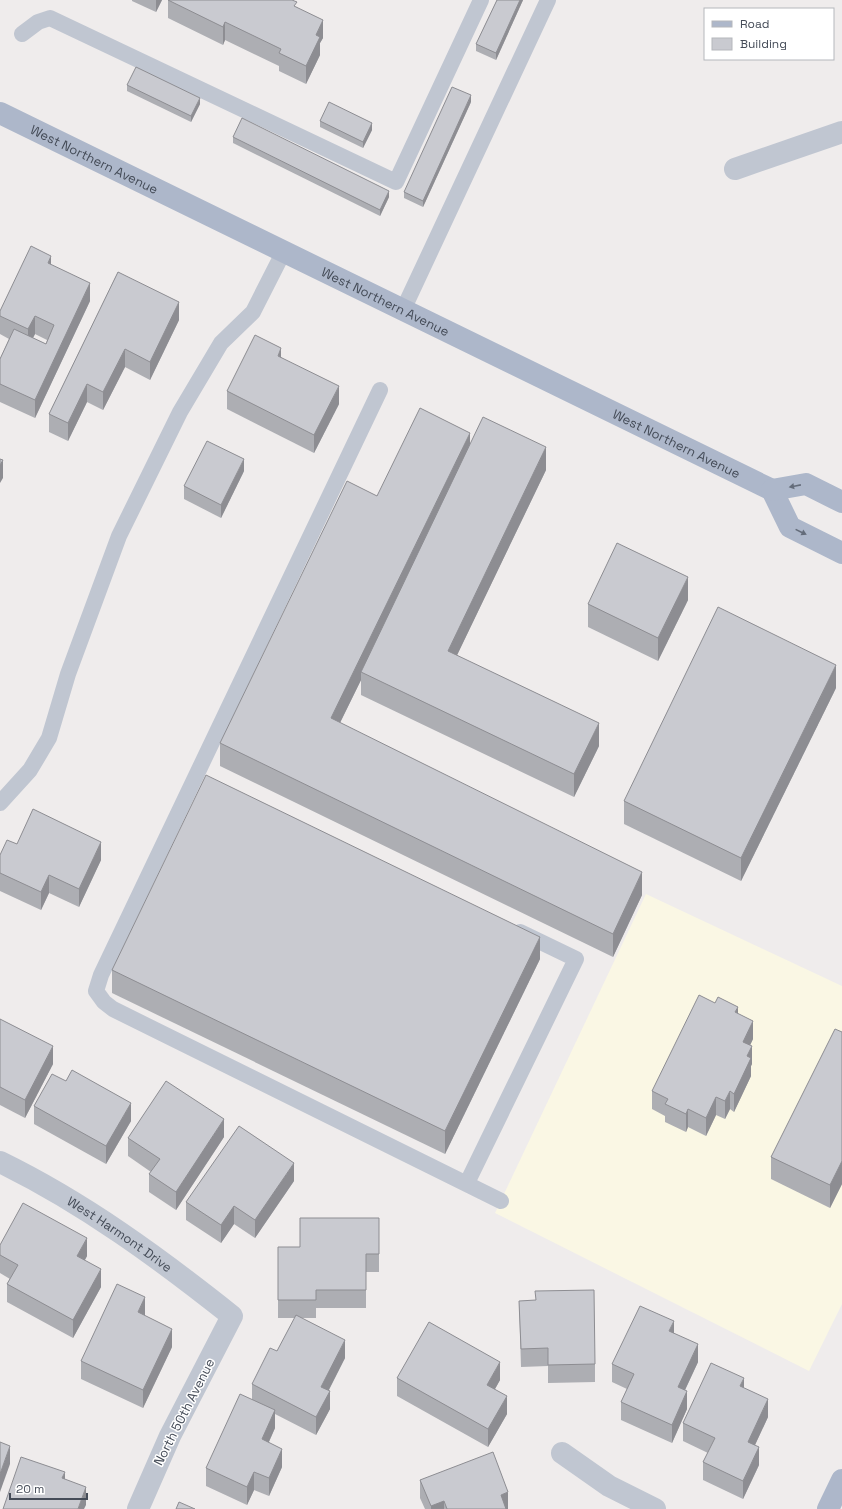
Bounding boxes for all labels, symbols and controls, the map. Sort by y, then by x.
legend [704,8,834,60]
text: Road [740,16,769,32]
text: Building [740,36,787,52]
street label: West Northern Avenue [28,121,161,197]
street label: West Northern Avenue [319,263,452,340]
street label: West Northern Avenue [610,405,743,482]
one-way arrow [789,483,801,489]
one-way arrow [795,529,806,535]
street label: West Harmont Drive [64,1192,176,1276]
street label: North 50th Avenue [150,1356,218,1468]
scale bar [10,1475,87,1501]
text: 20 m [16,1481,44,1497]

